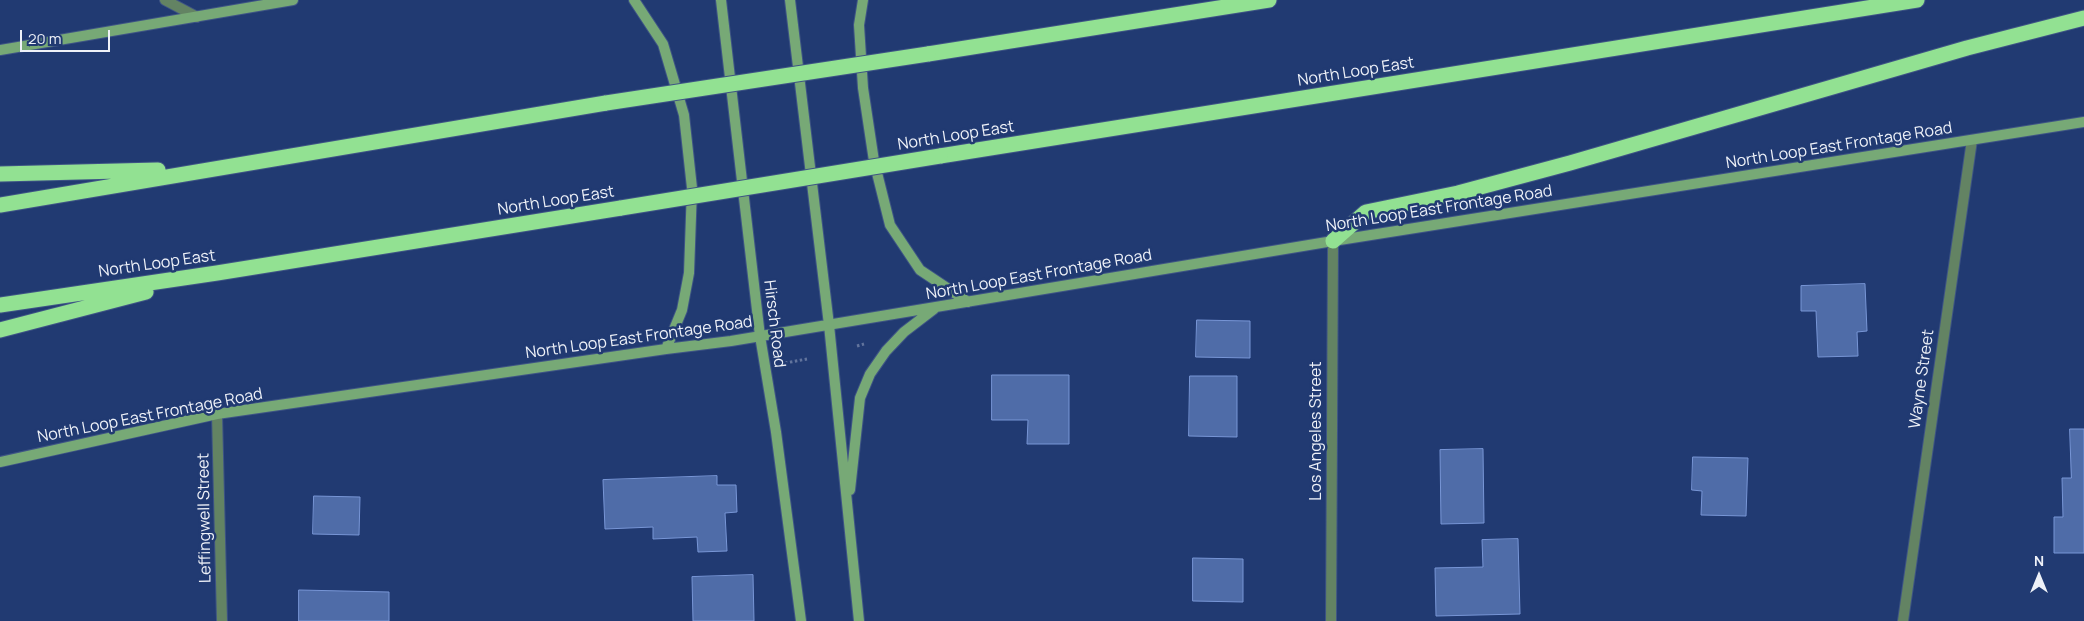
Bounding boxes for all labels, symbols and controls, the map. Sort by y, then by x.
scale bar [22,20,112,52]
text: 20 m [28,28,61,49]
street label: North Loop East [1296,53,1416,91]
street label: North Loop East [896,117,1016,155]
street label: North Loop East Frontage Road [1724,119,1954,173]
street label: North Loop East [496,182,616,220]
street label: North Loop East Frontage Road [1324,182,1554,236]
street label: North Loop East [97,246,217,282]
street label: North Loop East Frontage Road [925,246,1153,304]
street label: Hirsch Road [759,279,789,369]
street label: North Loop East Frontage Road [524,313,754,363]
street label: Wayne Street [1906,328,1938,430]
street label: Los Angeles Street [1307,361,1327,501]
street label: North Loop East Frontage Road [36,385,264,447]
street label: Leffingwell Street [194,453,216,583]
north arrow [2014,551,2064,601]
text: N [2034,551,2044,570]

